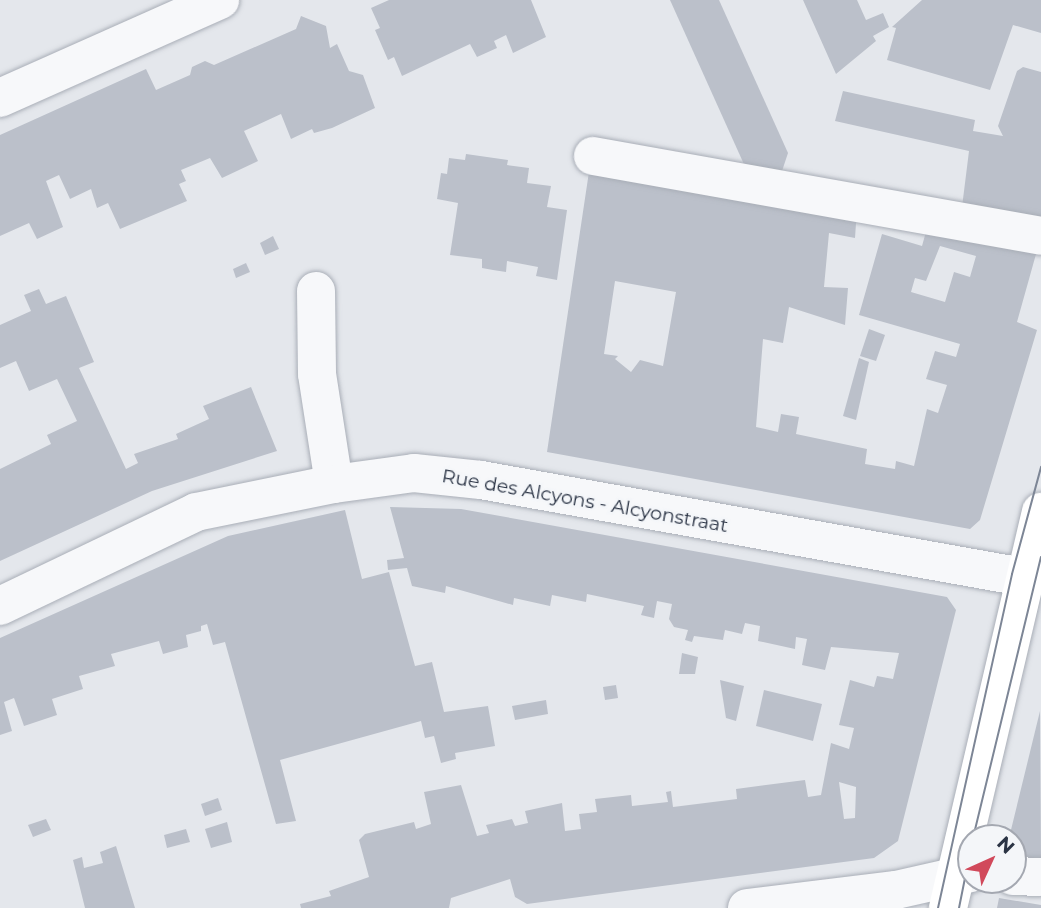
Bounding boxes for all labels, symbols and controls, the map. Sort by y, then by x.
street label: Rue des Alcyons - Alcyonstraat [440,465,730,537]
north arrow [957,824,1027,894]
text: N [992,832,1019,859]

